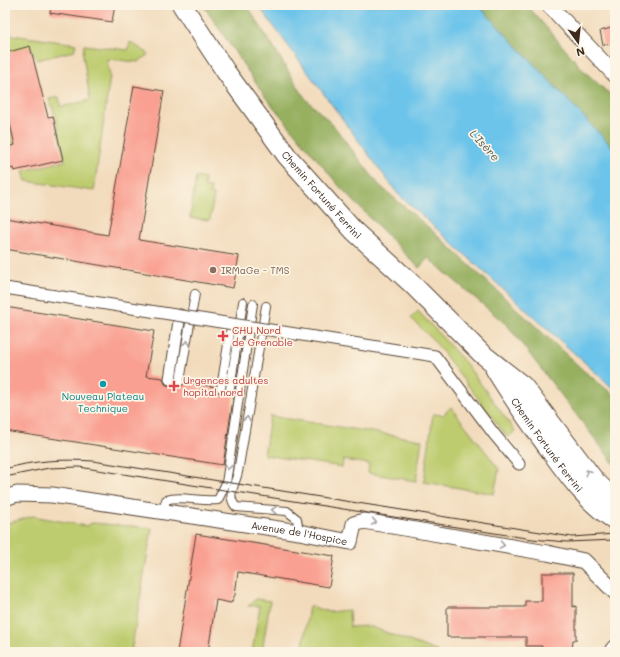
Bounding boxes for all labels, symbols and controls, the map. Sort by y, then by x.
north arrow [558,22,598,62]
text: N [575,44,587,60]
water label: L'Isère [467,126,503,164]
street label: Chemin Fortuné Ferrini [278,148,365,242]
place label: IRMaGe - TMS [221,263,290,277]
marker: IRMaGe - TMS [208,265,218,275]
place label: CHU Nord de Grenoble [232,323,293,349]
marker: CHU Nord de Grenoble [217,330,229,342]
one-way arrow [182,340,191,346]
place label: Urgences adultes hopital nord [183,373,268,399]
marker: Nouveau Plateau Technique [98,379,108,389]
marker: Urgences adultes hopital nord [168,380,180,392]
place label: Nouveau Plateau Technique [62,389,144,415]
street label: Chemin Fortuné Ferrini [508,395,586,495]
one-way arrow [242,416,251,422]
one-way arrow [224,464,233,471]
one-way arrow [586,470,593,477]
one-way arrow [270,506,277,515]
street label: Avenue de l'Hospice [250,518,349,548]
one-way arrow [371,518,377,526]
one-way arrow [499,540,505,549]

